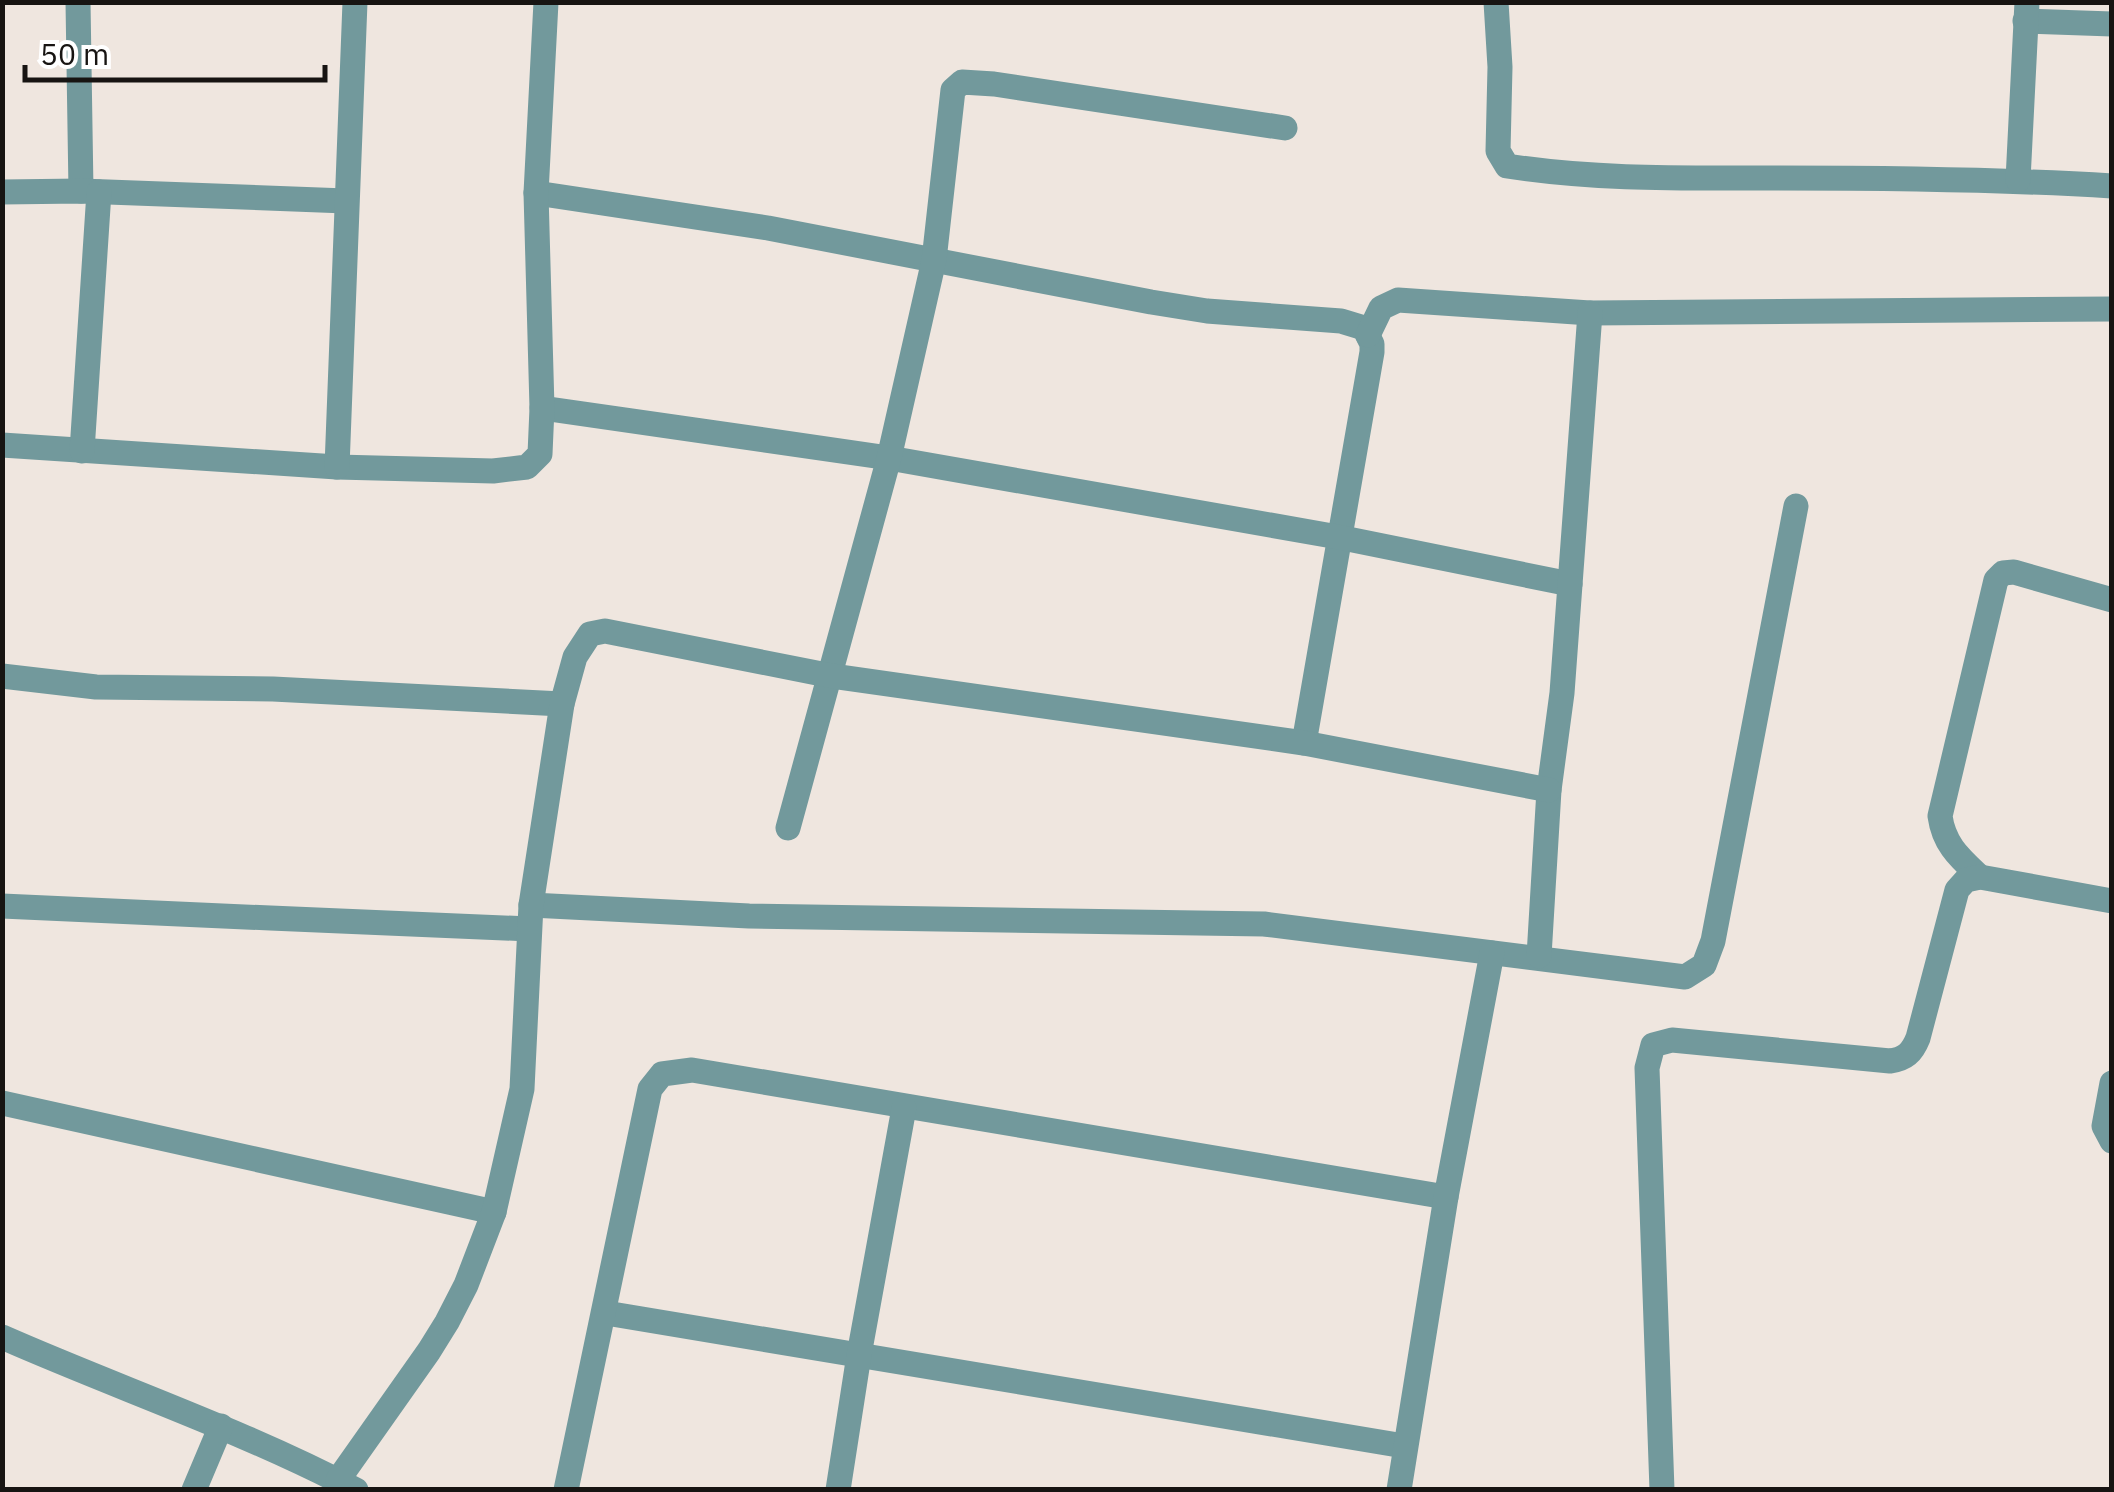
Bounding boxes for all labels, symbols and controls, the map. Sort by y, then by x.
scale bar [25,20,325,82]
text: 50 m [40,34,109,73]

